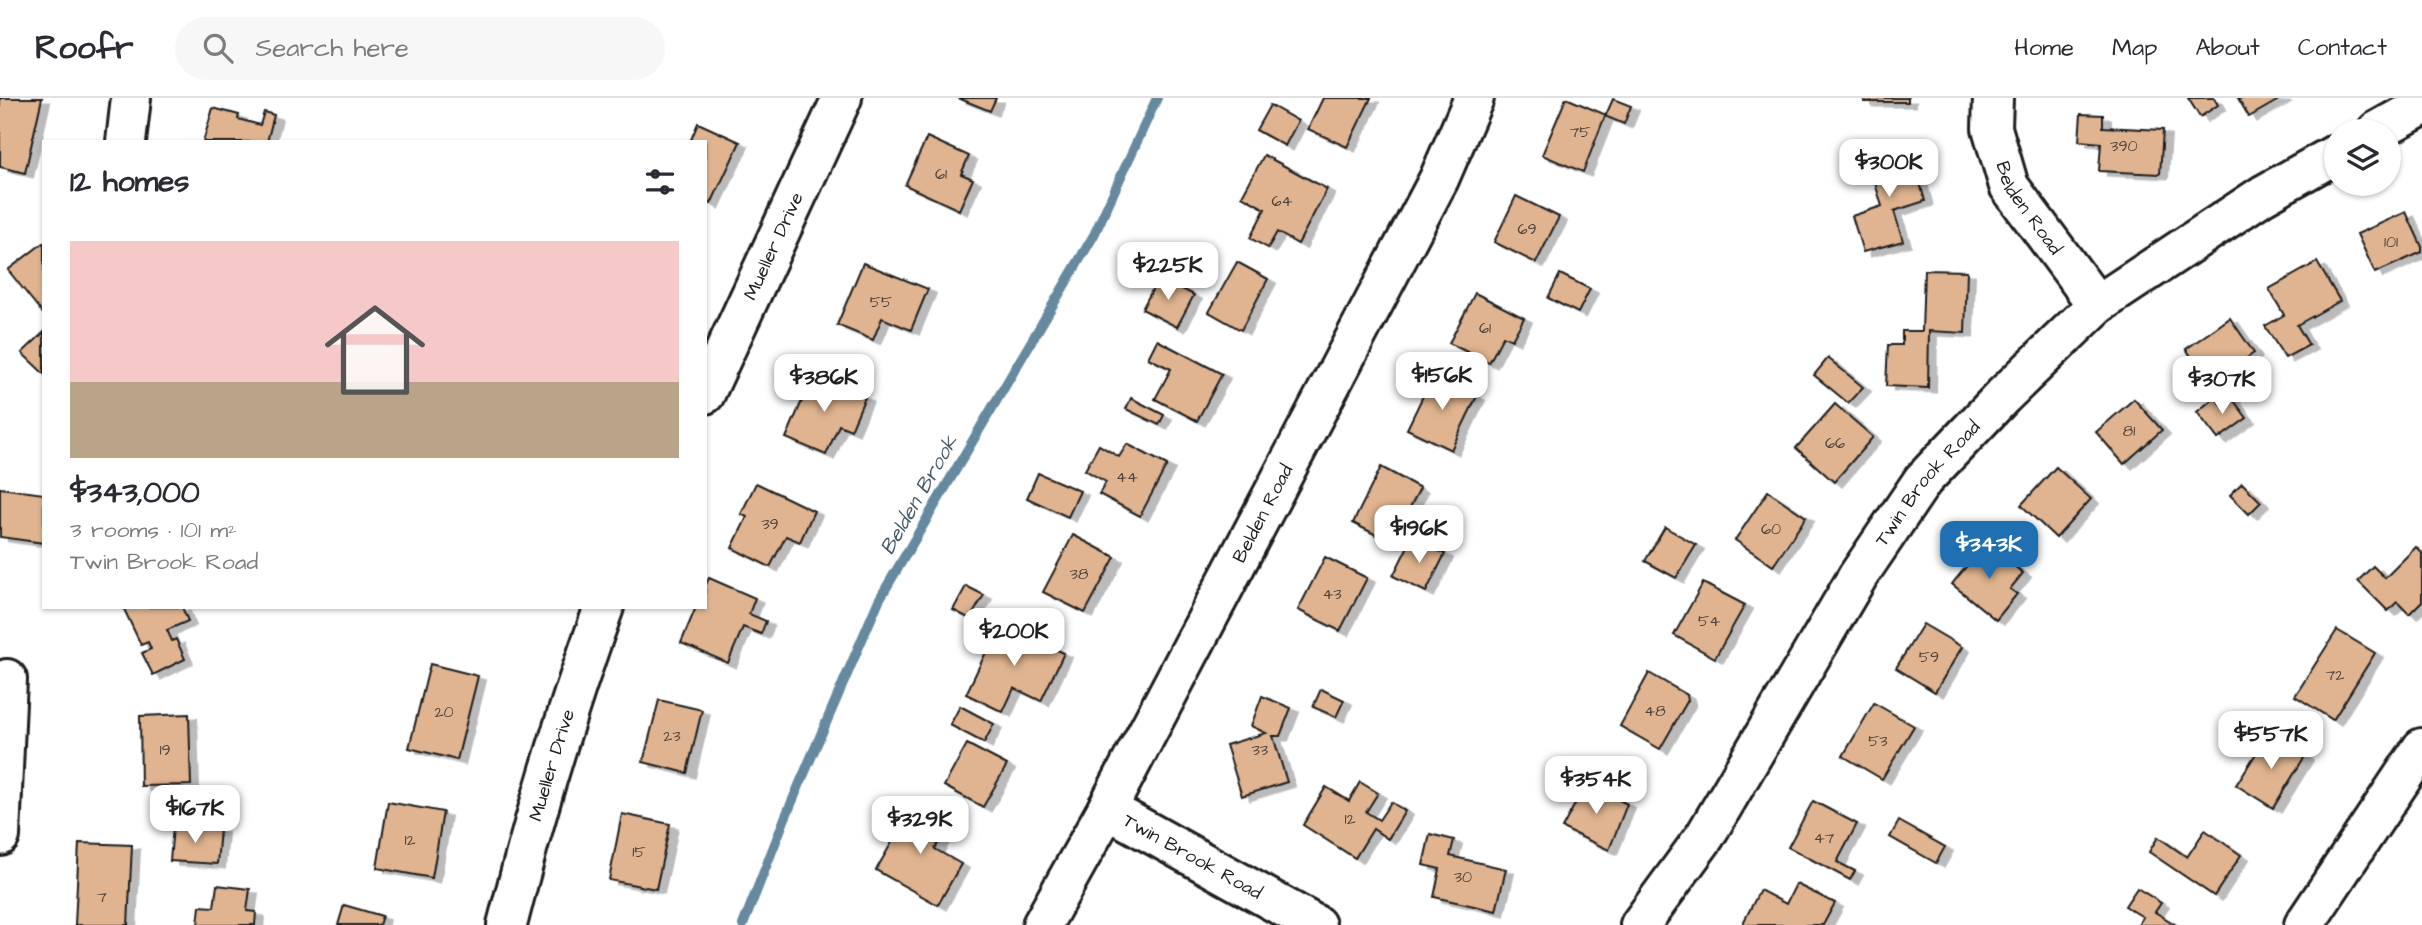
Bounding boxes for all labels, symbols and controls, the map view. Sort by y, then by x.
search box [175,17,665,80]
text: Roofr [35,25,133,71]
icon: search [199,29,237,67]
text: Search here [255,30,409,66]
text: Home [2014,31,2074,65]
text: Map [2112,31,2157,65]
text: About [2195,31,2260,65]
text: Contact [2298,31,2387,65]
map controls [2324,119,2401,196]
button: layers [2324,119,2401,196]
house number: 75 [1569,121,1591,143]
house number: 390 [2110,135,2138,157]
pin: $300K [1840,140,1938,199]
text: $300K [1855,146,1923,178]
street label: Belden Road [1989,158,2069,260]
text: 12 homes [70,161,189,203]
icon: filters [641,163,679,201]
house number: 61 [935,163,947,185]
street label: Mueller Drive [737,188,810,304]
house number: 64 [1272,190,1293,212]
house number: 69 [1517,218,1537,240]
house number: 101 [2384,231,2398,253]
pin: $225K [1119,242,1217,302]
text: $225K [1133,249,1203,281]
icon: home [312,287,438,413]
house number: 55 [870,291,893,313]
house number: 61 [1479,317,1491,339]
pin: $156K [1393,352,1491,412]
pin: $386K [775,354,873,414]
pin: $307K [2173,356,2271,416]
text: $156K [1412,359,1472,391]
text: $386K [790,361,858,393]
text: $307K [2188,363,2256,395]
street label: Twin Brook Road [1868,414,1987,552]
house number: 81 [2123,420,2135,442]
water label: Belden Brook [873,429,966,560]
house number: 66 [1825,432,1845,454]
street label: Belden Road [1226,459,1300,567]
house number: 44 [1116,466,1138,488]
text: $343,000 [70,472,200,514]
pin: $196K [1370,505,1468,565]
text: $196K [1390,512,1448,544]
house number: 39 [761,513,779,535]
text: 3 rooms · 101 m² [70,514,237,546]
house number: 60 [1761,518,1781,540]
pin: $343K [1940,522,2038,581]
text: $343K [1956,528,2022,560]
text: Twin Brook Road [70,546,258,578]
house number: 38 [1070,563,1088,585]
house number: 43 [1322,583,1342,605]
pin: $200K [965,608,1063,668]
house number: 54 [1698,610,1720,632]
text: $200K [980,615,1048,647]
house number: 59 [1919,646,1939,668]
house number: 72 [2326,664,2345,686]
house number: 48 [1644,700,1666,722]
house number: 20 [434,701,454,723]
street label: Mueller Drive [522,706,582,824]
pin: $557K [2222,712,2320,771]
text: $557K [2234,718,2308,750]
house number: 23 [663,725,681,747]
house number: 53 [1868,730,1888,752]
house number: 19 [159,739,171,761]
house number: 33 [1252,739,1268,761]
pin: $354K [1547,756,1645,816]
text: $354K [1561,763,1631,795]
pin: $167K [146,786,244,845]
text: $167K [166,792,224,824]
pin: $329K [871,796,969,856]
text: $329K [888,803,952,835]
street label: Twin Brook Road [1118,807,1267,906]
house number: 12 [1344,808,1356,830]
house number: 47 [1814,827,1835,849]
house number: 12 [404,829,416,851]
house number: 15 [632,841,646,863]
house number: 30 [1454,866,1472,888]
house number: 7 [97,886,107,908]

